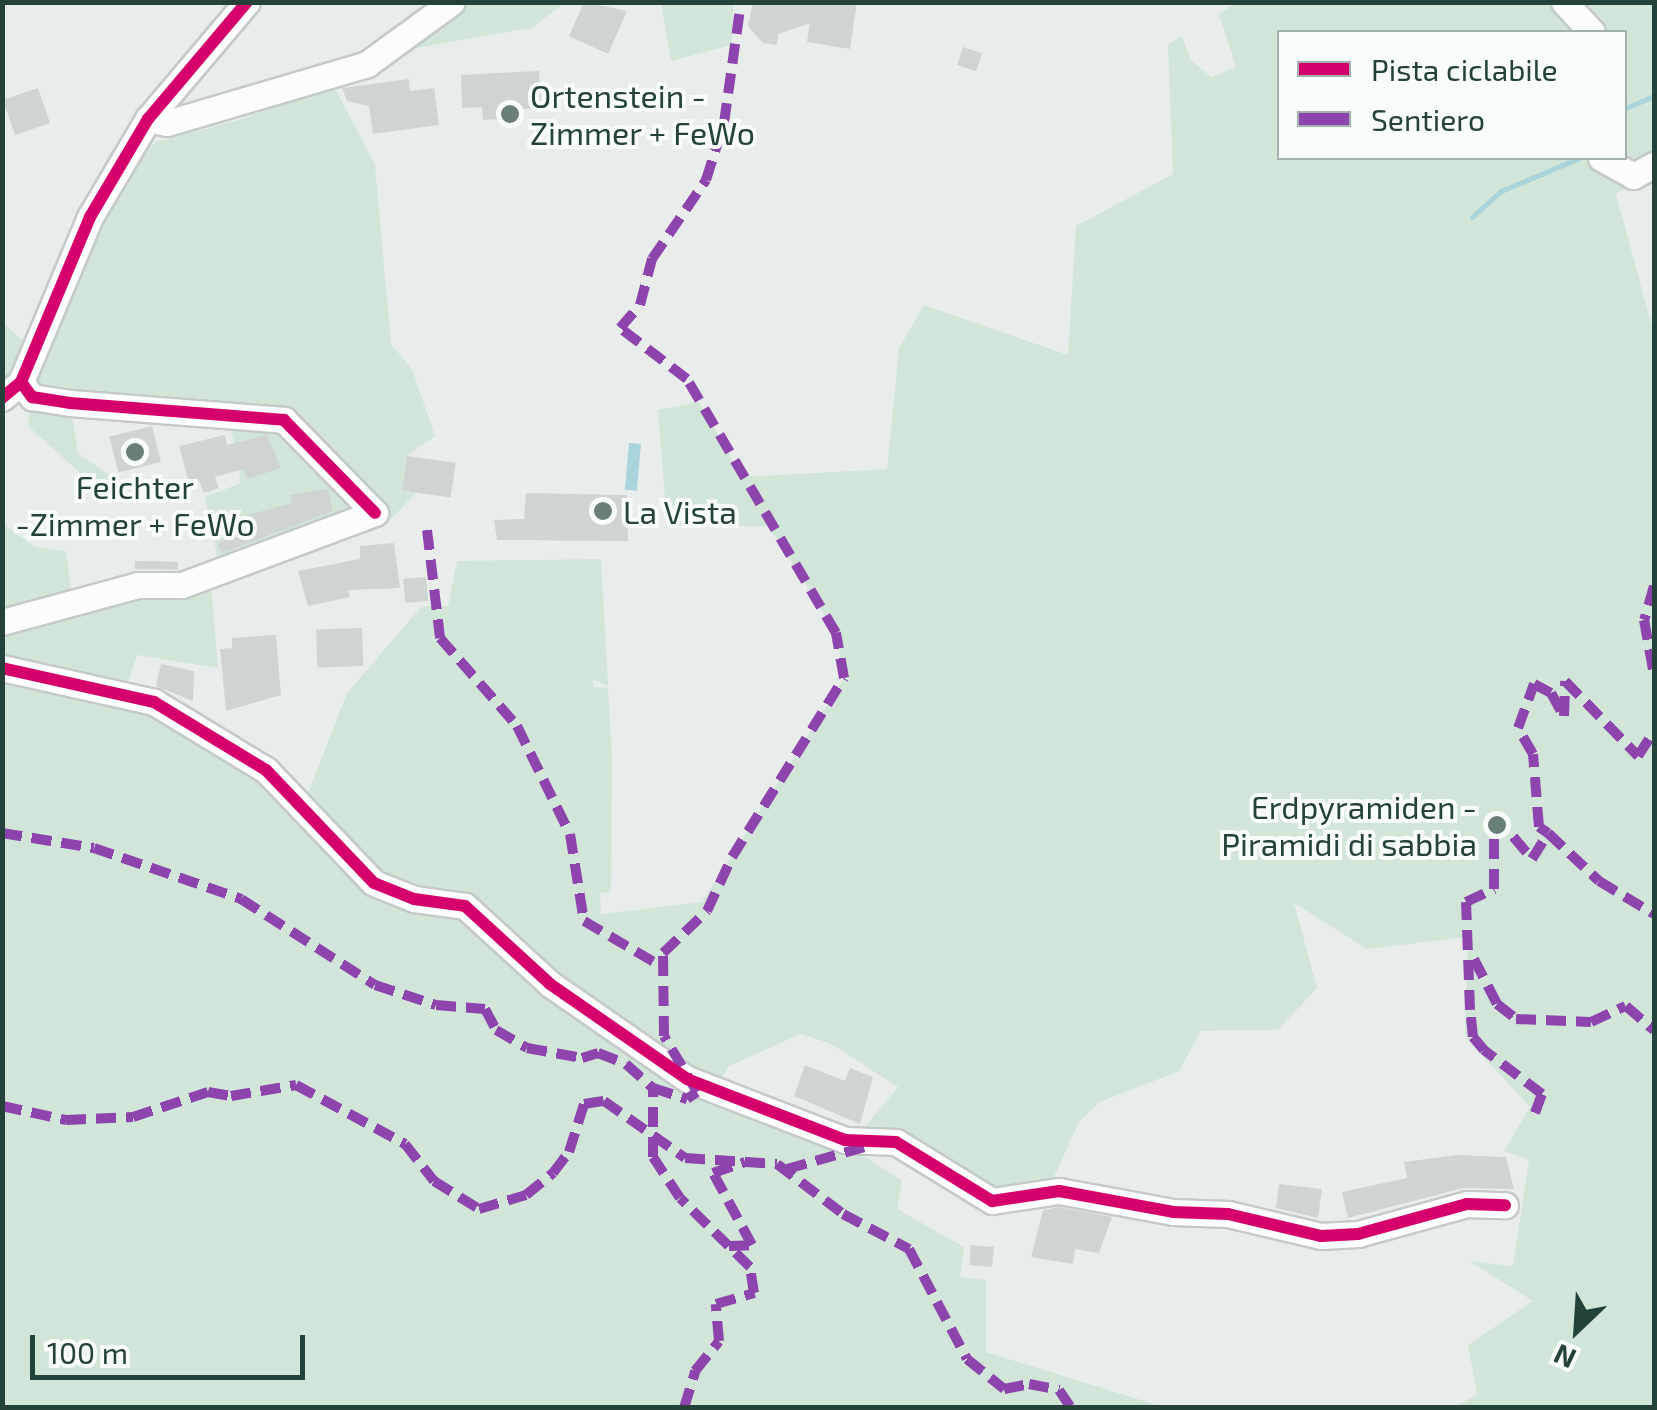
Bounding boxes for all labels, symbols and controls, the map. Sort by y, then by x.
legend [1277,30,1627,160]
text: Pista ciclabile [1371,51,1558,87]
place label: Ortenstein - Zimmer + FeWo [530,77,756,152]
text: Sentiero [1371,101,1485,137]
marker: Ortenstein - Zimmer + FeWo [499,103,521,125]
marker: Feichter -Zimmer + FeWo [124,441,146,463]
place label: Feichter -Zimmer + FeWo [15,468,255,543]
place label: La Vista [623,492,738,530]
marker: La Vista [592,500,614,522]
place label: Erdpyramiden - Piramidi di sabbia [1221,788,1477,863]
marker: Erdpyramiden - Piramidi di sabbia [1486,814,1508,836]
north arrow [1527,1280,1627,1380]
scale bar [35,1315,310,1377]
text: 100 m [47,1334,128,1370]
text: N [1548,1338,1581,1377]

